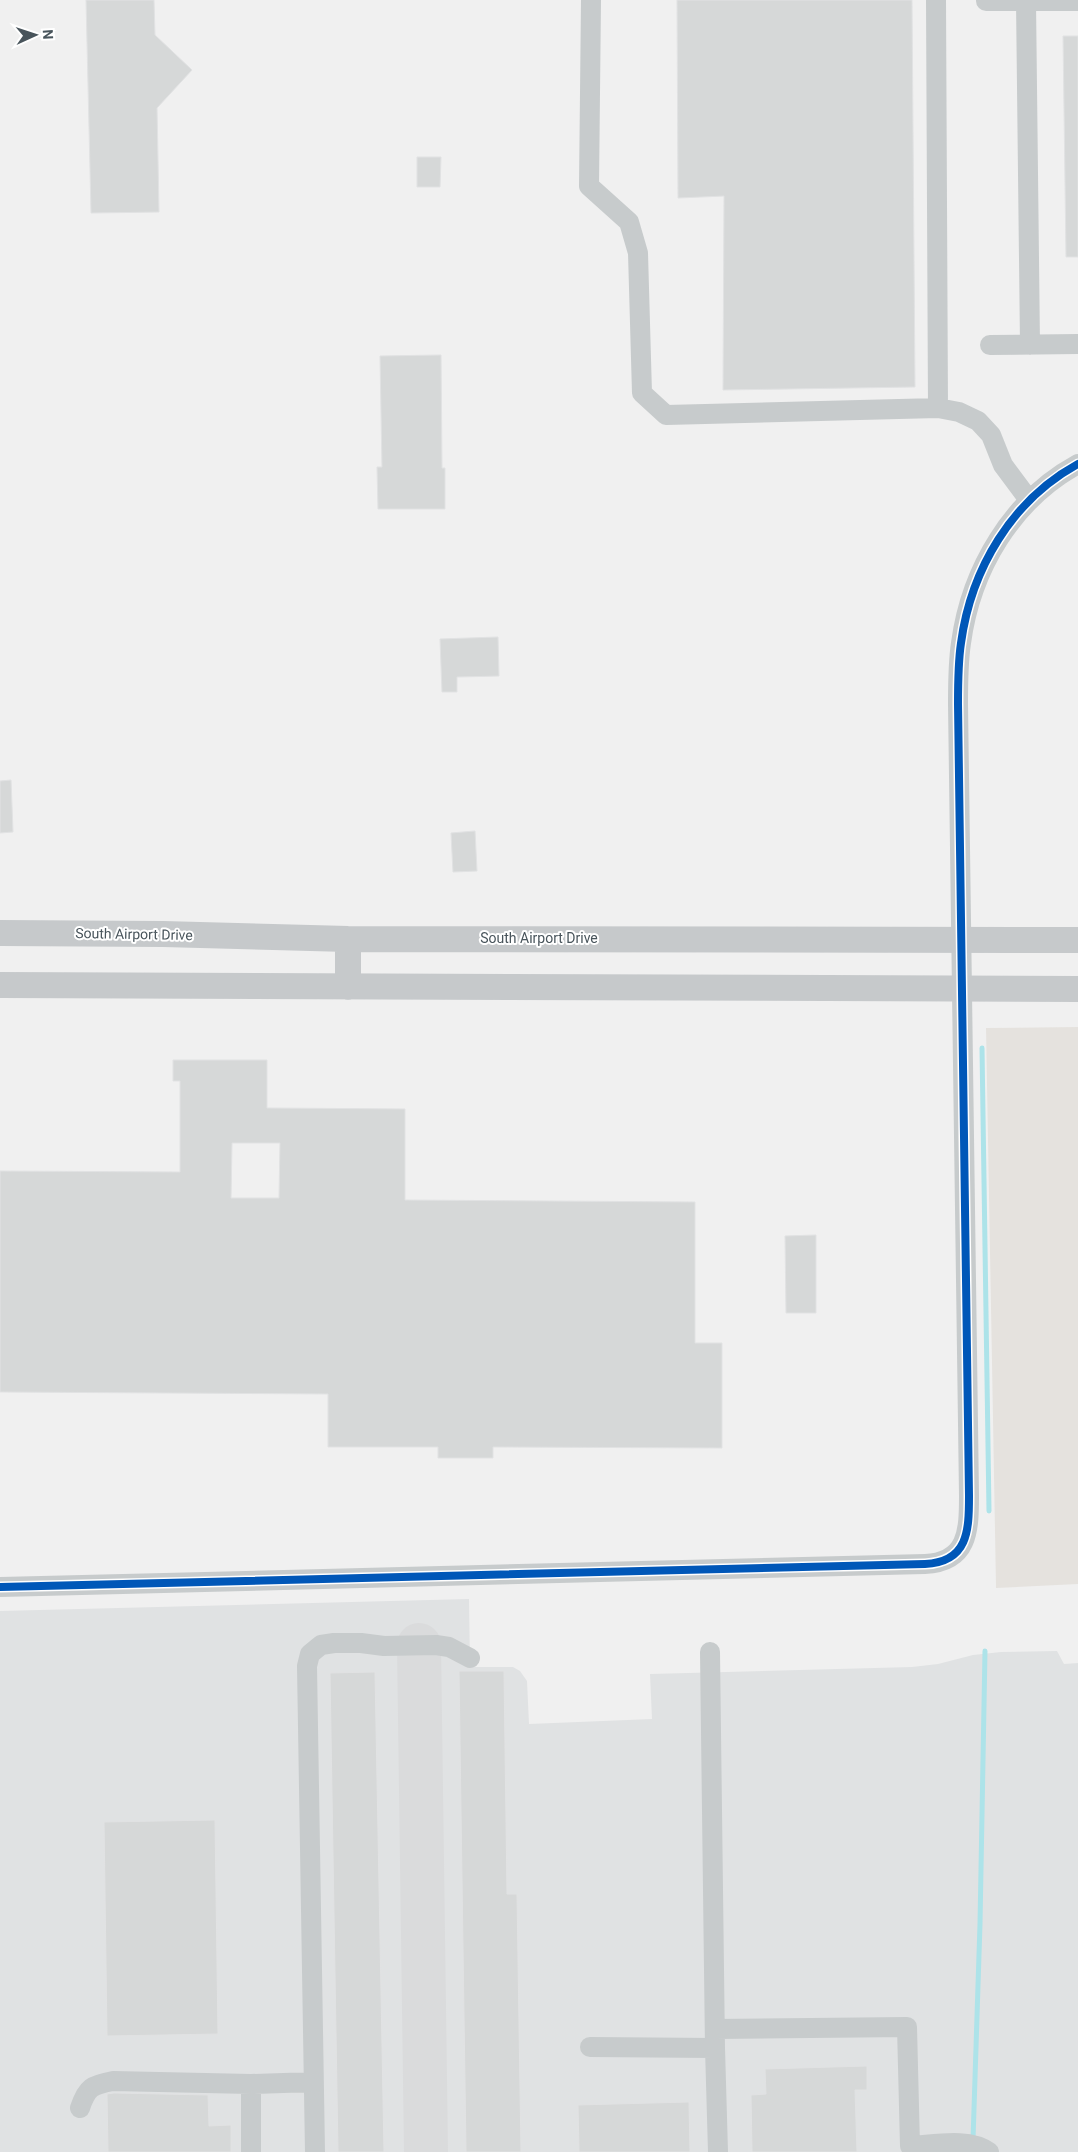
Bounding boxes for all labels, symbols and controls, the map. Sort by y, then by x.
north arrow [10,10,60,60]
text: N [40,29,56,40]
street label: South Airport Drive [75,925,193,943]
street label: South Airport Drive [480,930,598,946]

